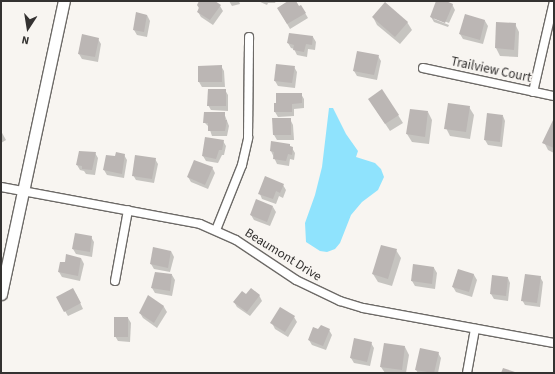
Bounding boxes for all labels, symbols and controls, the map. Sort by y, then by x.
north arrow [8,8,48,48]
text: N [20,32,31,48]
street label: Trailview Court [449,54,533,86]
street label: Beaumont Drive [242,225,324,285]

